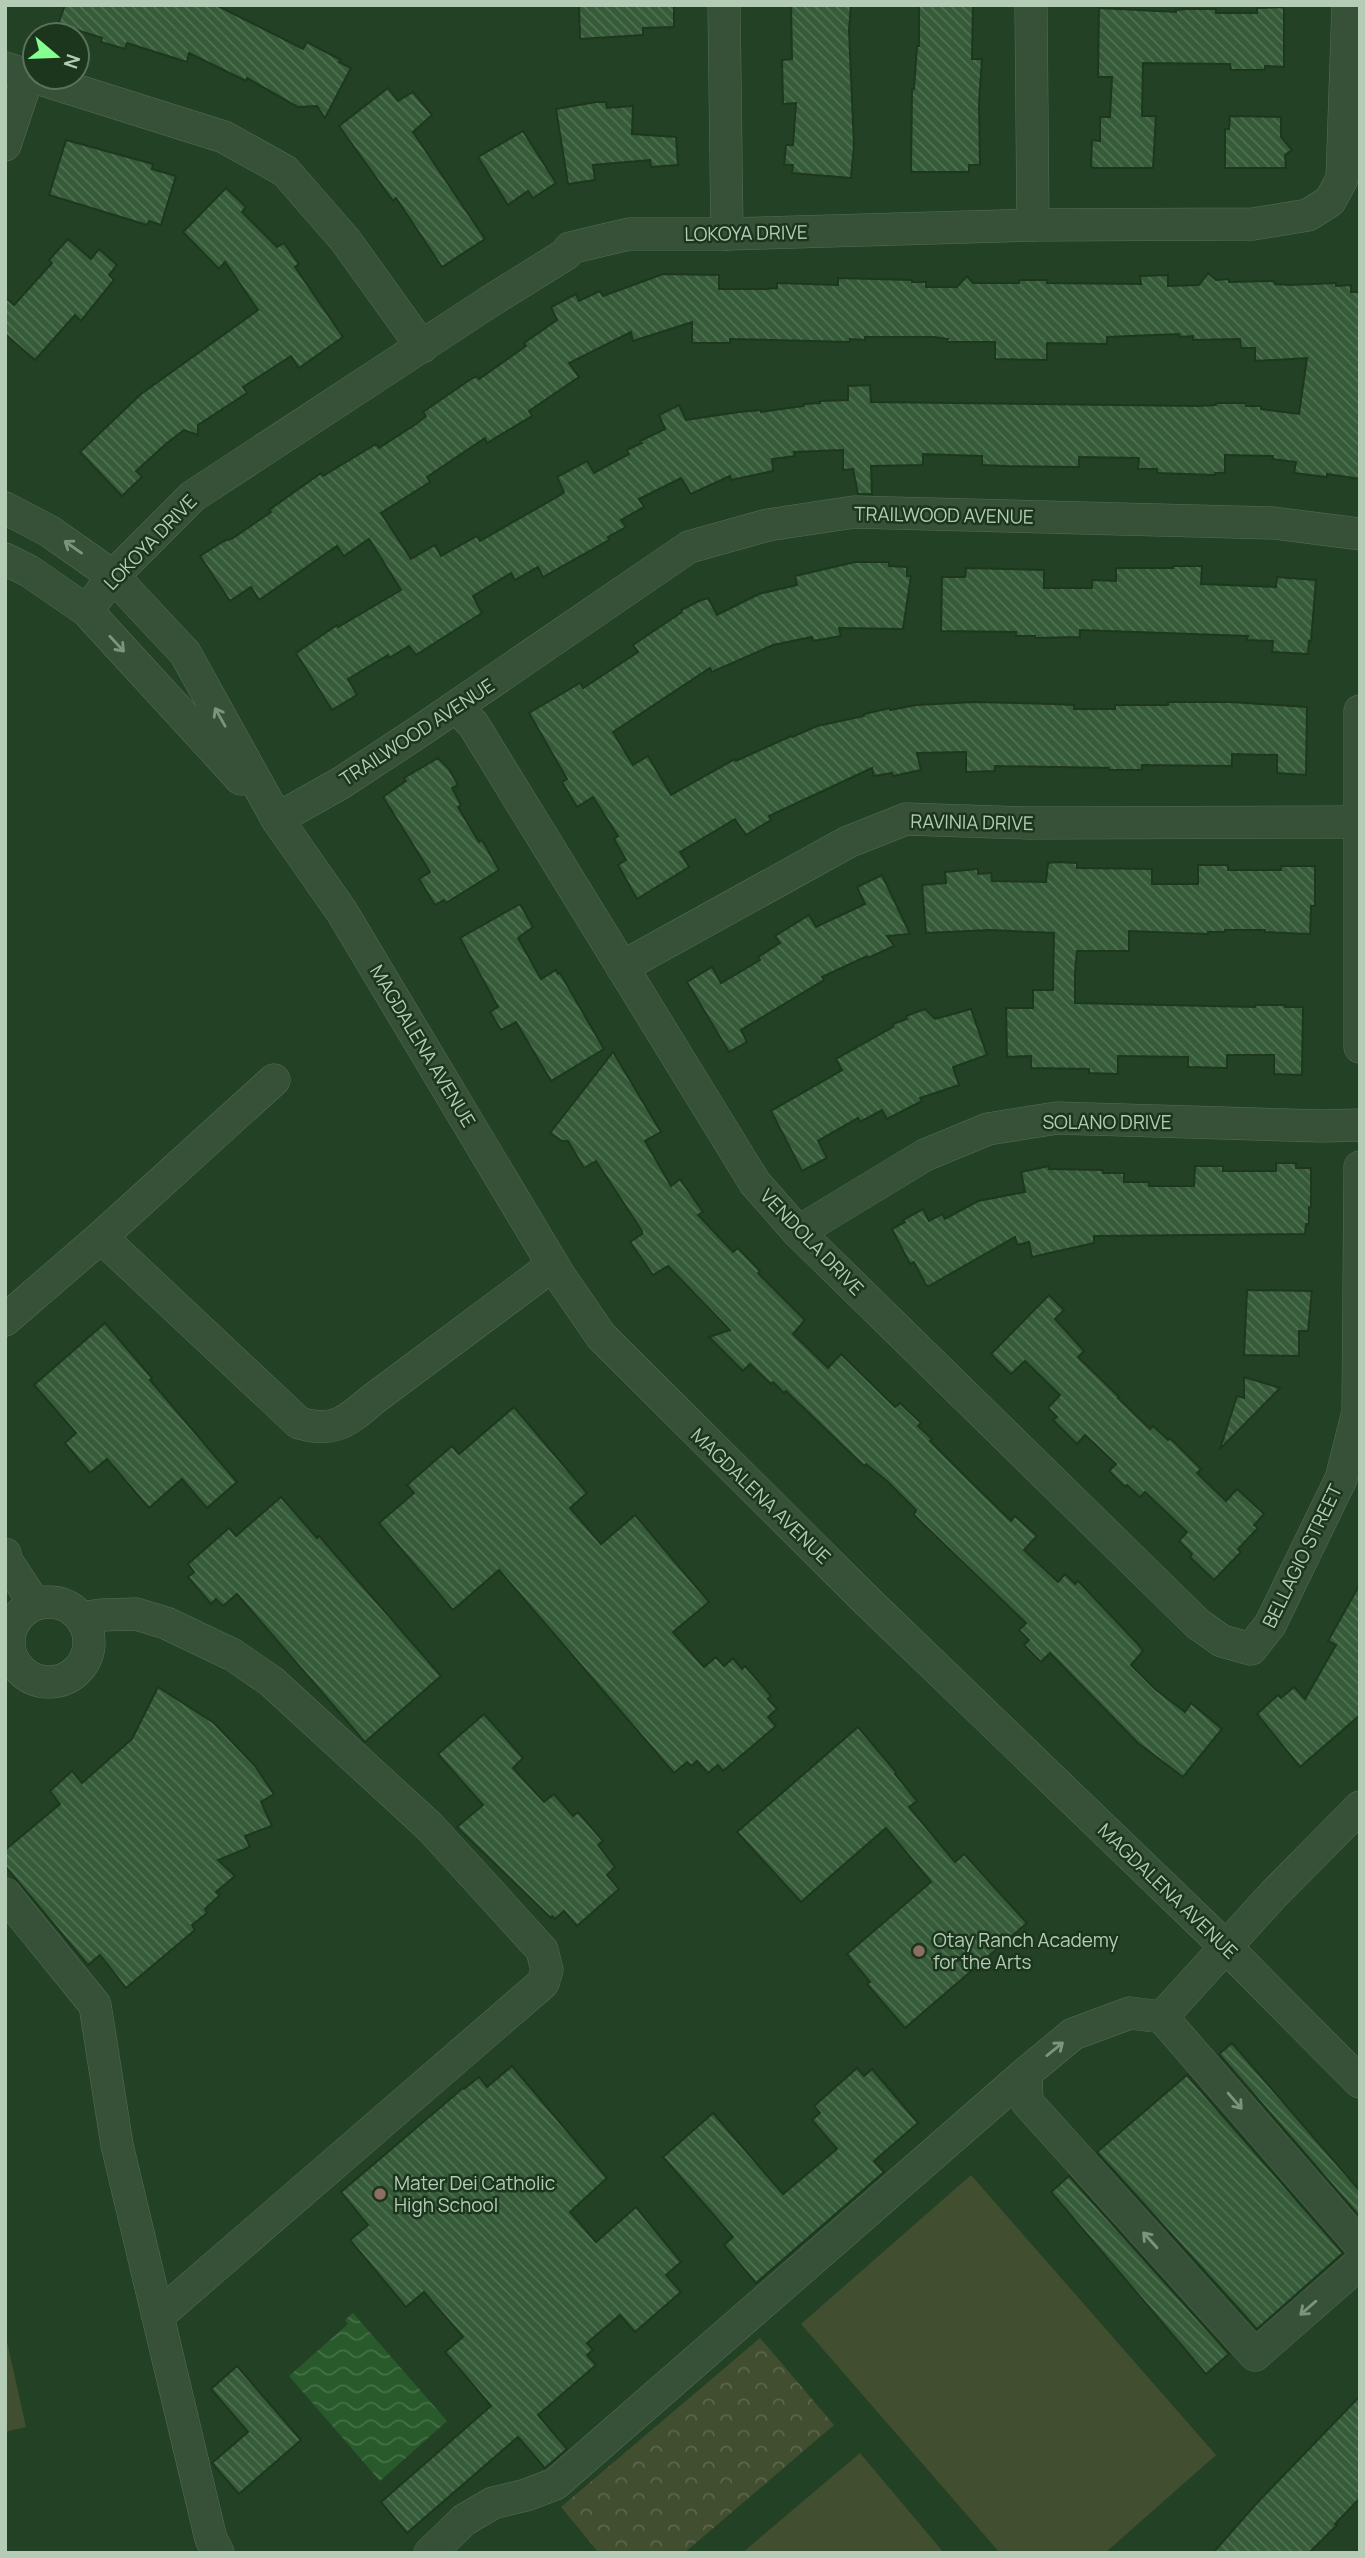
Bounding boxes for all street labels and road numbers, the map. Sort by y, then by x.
street label: LOKOYA DRIVE [684,219,808,247]
street label: LOKOYA DRIVE [98,489,202,595]
street label: TRAILWOOD AVENUE [854,500,1034,530]
street label: TRAILWOOD AVENUE [335,672,499,792]
street label: RAVINIA DRIVE [910,808,1034,836]
street label: MAGDALENA AVENUE [364,960,482,1132]
street label: SOLANO DRIVE [1042,1109,1172,1135]
street label: VENDOLA DRIVE [754,1183,870,1301]
street label: MAGDALENA AVENUE [685,1422,837,1570]
street label: BELLAGIO STREET [1256,1479,1348,1632]
street label: MAGDALENA AVENUE [1092,1817,1244,1965]

